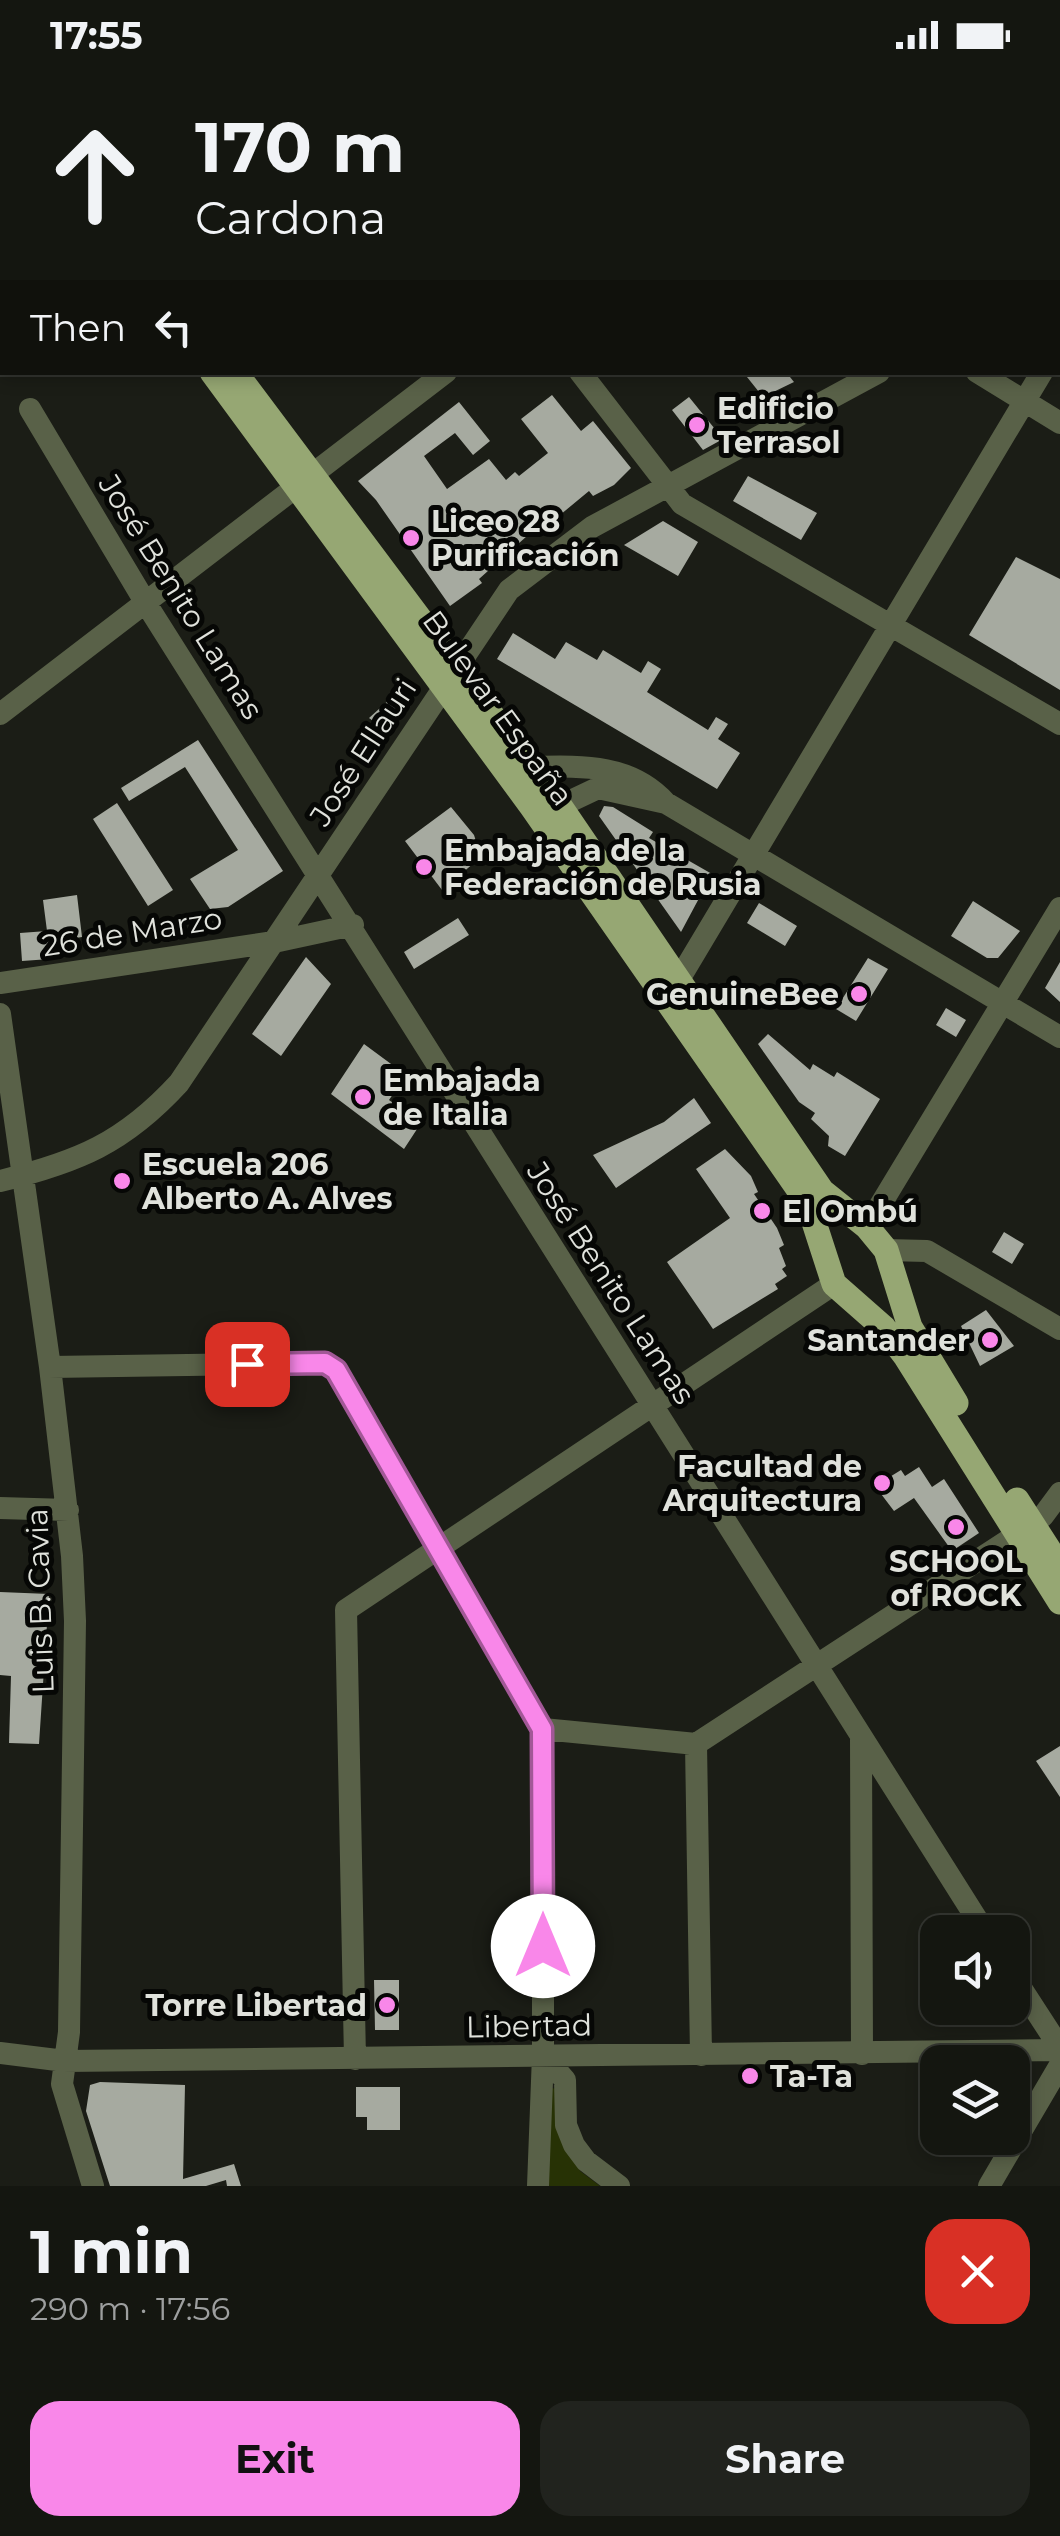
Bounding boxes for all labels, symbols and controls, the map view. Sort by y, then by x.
text: 17:55 [50,12,143,59]
text: 170 m [195,104,405,190]
icon: ahead [30,110,160,240]
text: Cardona [195,190,386,245]
icon: left [146,300,201,355]
text: Then [30,304,126,351]
place label: Edificio Terrasol [717,390,841,461]
marker: Edificio Terrasol [686,414,708,436]
street label: José Benito Lamas [90,467,271,726]
place label: Liceo 28 Purificación [431,503,620,574]
marker: Liceo 28 Purificación [400,527,422,549]
street label: Bulevar España [415,603,581,813]
street label: José Ellauri [301,671,424,834]
place label: Embajada de la Federación de Rusia [444,832,762,903]
marker: Embajada de la Federación de Rusia [413,856,435,878]
street label: 26 de Marzo [39,900,225,964]
place label: GenuineBee [646,976,839,1013]
marker: GenuineBee [848,983,870,1005]
place label: Embajada de Italia [383,1062,541,1133]
marker: Embajada de Italia [352,1086,374,1108]
place label: Escuela 206 Alberto A. Alves [141,1146,392,1217]
street label: José Benito Lamas [518,1154,703,1411]
marker: Escuela 206 Alberto A. Alves [111,1170,133,1192]
place label: El Ombú [782,1193,918,1230]
marker: El Ombú [751,1200,773,1222]
pin [205,1322,290,1407]
place label: Santander [807,1322,970,1359]
marker: Santander [979,1329,1001,1351]
icon: arrive [220,1337,275,1392]
place label: Facultad de Arquitectura [662,1448,862,1519]
marker: Facultad de Arquitectura [871,1472,893,1494]
street label: Luis B. Cavia [18,1508,62,1694]
marker: SCHOOL of ROCK [945,1516,967,1538]
place label: SCHOOL of ROCK [889,1543,1023,1614]
position arrow [491,1894,595,1998]
map controls [920,1915,1030,2155]
button: sound [920,1915,1030,2025]
place label: Torre Libertad [145,1987,367,2024]
marker: Torre Libertad [376,1994,398,2016]
street label: Libertad [466,2006,592,2046]
button: layers [920,2045,1030,2155]
place label: Ta-Ta [770,2058,853,2095]
marker: Ta-Ta [739,2065,761,2087]
text: 1 min [30,2215,193,2288]
button: close [925,2219,1030,2324]
text: 290 m · 17:56 [30,2289,230,2328]
button: Exit [30,2401,520,2516]
button: Share [540,2401,1030,2516]

